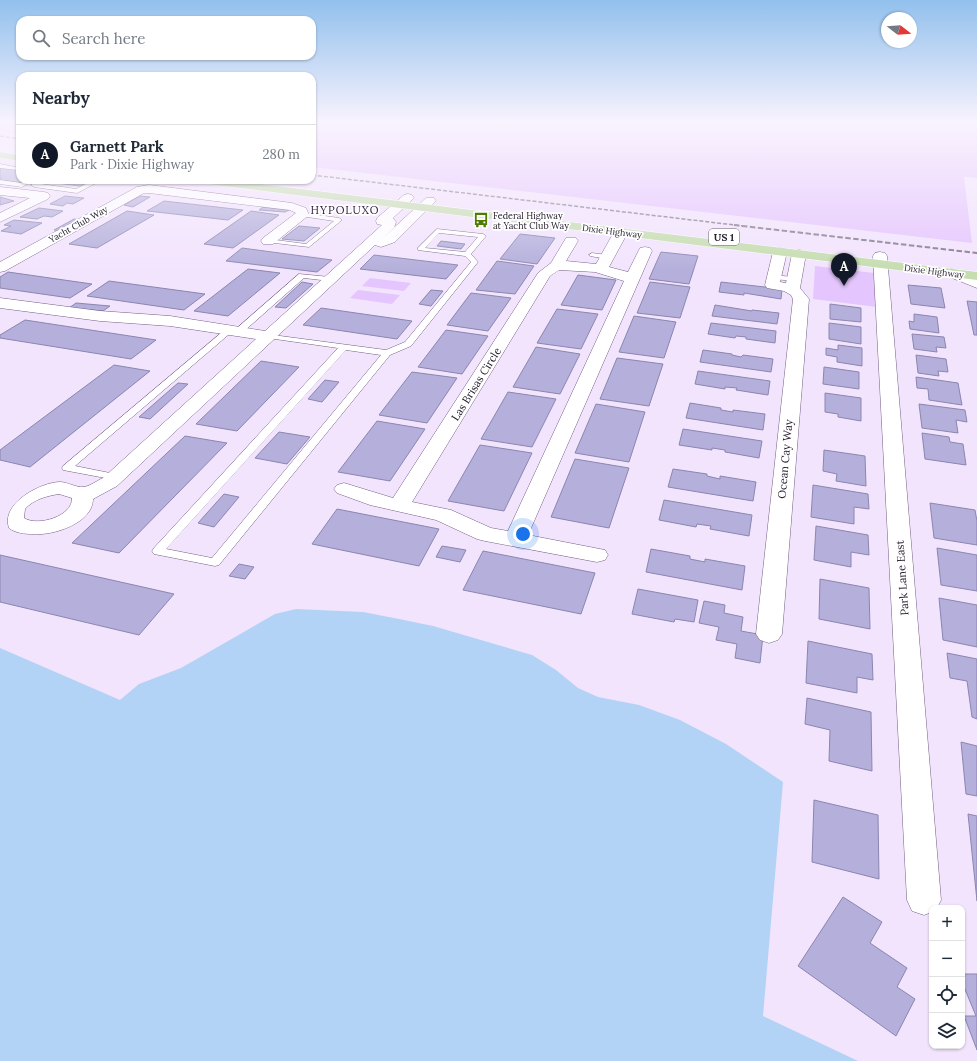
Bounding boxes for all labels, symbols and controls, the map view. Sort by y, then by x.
north arrow [881,12,917,48]
search box [16,16,316,60]
icon: search [30,27,52,49]
text: Search here [62,29,145,48]
text: Nearby [32,87,90,109]
text: Garnett Park [70,137,164,156]
text: A [41,146,49,163]
text: 280 m [263,146,300,163]
text: Park · Dixie Highway [70,156,194,173]
street label: Yacht Club Way [46,203,110,245]
district label: HYPOLUXO [310,203,380,217]
place label: Federal Highway at Yacht Club Way [493,210,569,231]
bus stop icon: Federal Highway at Yacht Club Way [472,211,490,229]
street label: Dixie Highway [581,222,643,240]
road number: US 1 [709,229,739,245]
pin: A [831,253,857,286]
street label: Dixie Highway [903,262,965,280]
street label: Las Brisas Circle [448,345,504,423]
street label: Ocean Cay Way [775,419,795,499]
your location [513,524,533,544]
street label: Park Lane East [892,539,912,616]
map controls [929,905,965,1049]
button: + [929,905,965,941]
button: − [929,941,965,977]
button: locate [929,977,965,1013]
button: layers [929,1013,965,1049]

